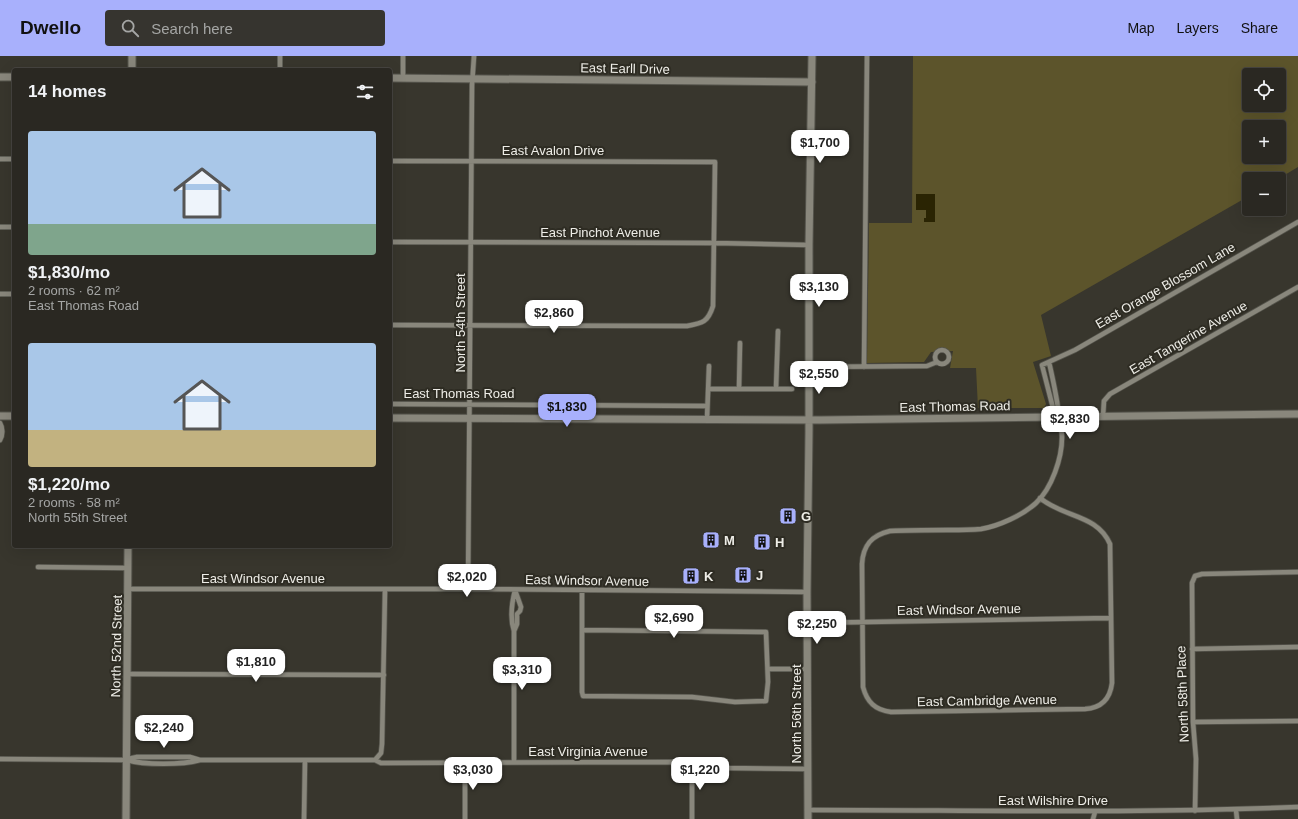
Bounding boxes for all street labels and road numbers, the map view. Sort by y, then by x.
street label: East Earll Drive [580,60,670,77]
street label: East Avalon Drive [502,143,604,158]
street label: East Pinchot Avenue [540,225,660,240]
street label: East Orange Blossom Lane [1093,239,1238,332]
street label: North 54th Street [453,273,468,373]
street label: East Tangerine Avenue [1127,298,1250,377]
street label: East Thomas Road [403,386,515,401]
street label: East Thomas Road [899,398,1011,415]
street label: East Windsor Avenue [201,571,325,586]
street label: East Windsor Avenue [525,572,649,589]
street label: North 52nd Street [108,594,125,697]
street label: East Windsor Avenue [897,601,1021,618]
street label: North 58th Place [1173,645,1192,743]
street label: North 56th Street [789,664,804,764]
street label: East Cambridge Avenue [917,692,1057,709]
street label: East Virginia Avenue [528,744,648,759]
street label: East Wilshire Drive [998,793,1108,808]

